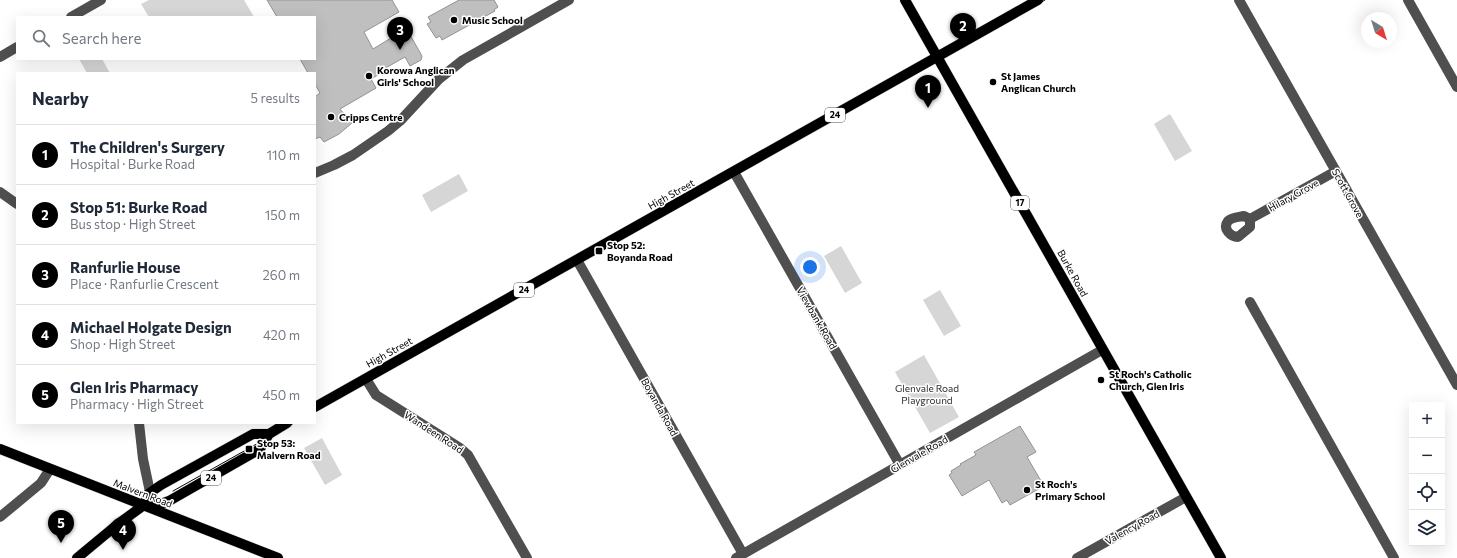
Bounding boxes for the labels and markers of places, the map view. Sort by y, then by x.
pin: 2 [950,13,976,46]
place label: Music School [462,14,523,26]
marker: Music School [449,15,459,25]
pin: 3 [387,17,413,50]
place label: Korowa Anglican Girls' School [377,64,455,88]
place label: St James Anglican Church [1001,70,1076,94]
marker: Korowa Anglican Girls' School [364,71,374,81]
pin: 1 [915,75,941,108]
marker: St James Anglican Church [988,77,998,87]
place label: Cripps Centre [339,111,402,123]
marker: Cripps Centre [326,112,336,122]
place label: Stop 52: Boyanda Road [607,239,673,263]
marker: Stop 52: Boyanda Road [594,246,604,256]
place label: St Roch's Catholic Church, Glen Iris [1109,368,1192,392]
marker: St Roch's Catholic Church, Glen Iris [1096,375,1106,385]
place label: Stop 53: Malvern Road [257,437,321,461]
marker: Stop 53: Malvern Road [244,444,254,454]
place label: St Roch's Primary School [1035,478,1106,502]
marker: St Roch's Primary School [1022,485,1032,495]
pin: 5 [48,510,74,543]
pin: 4 [110,517,136,550]

